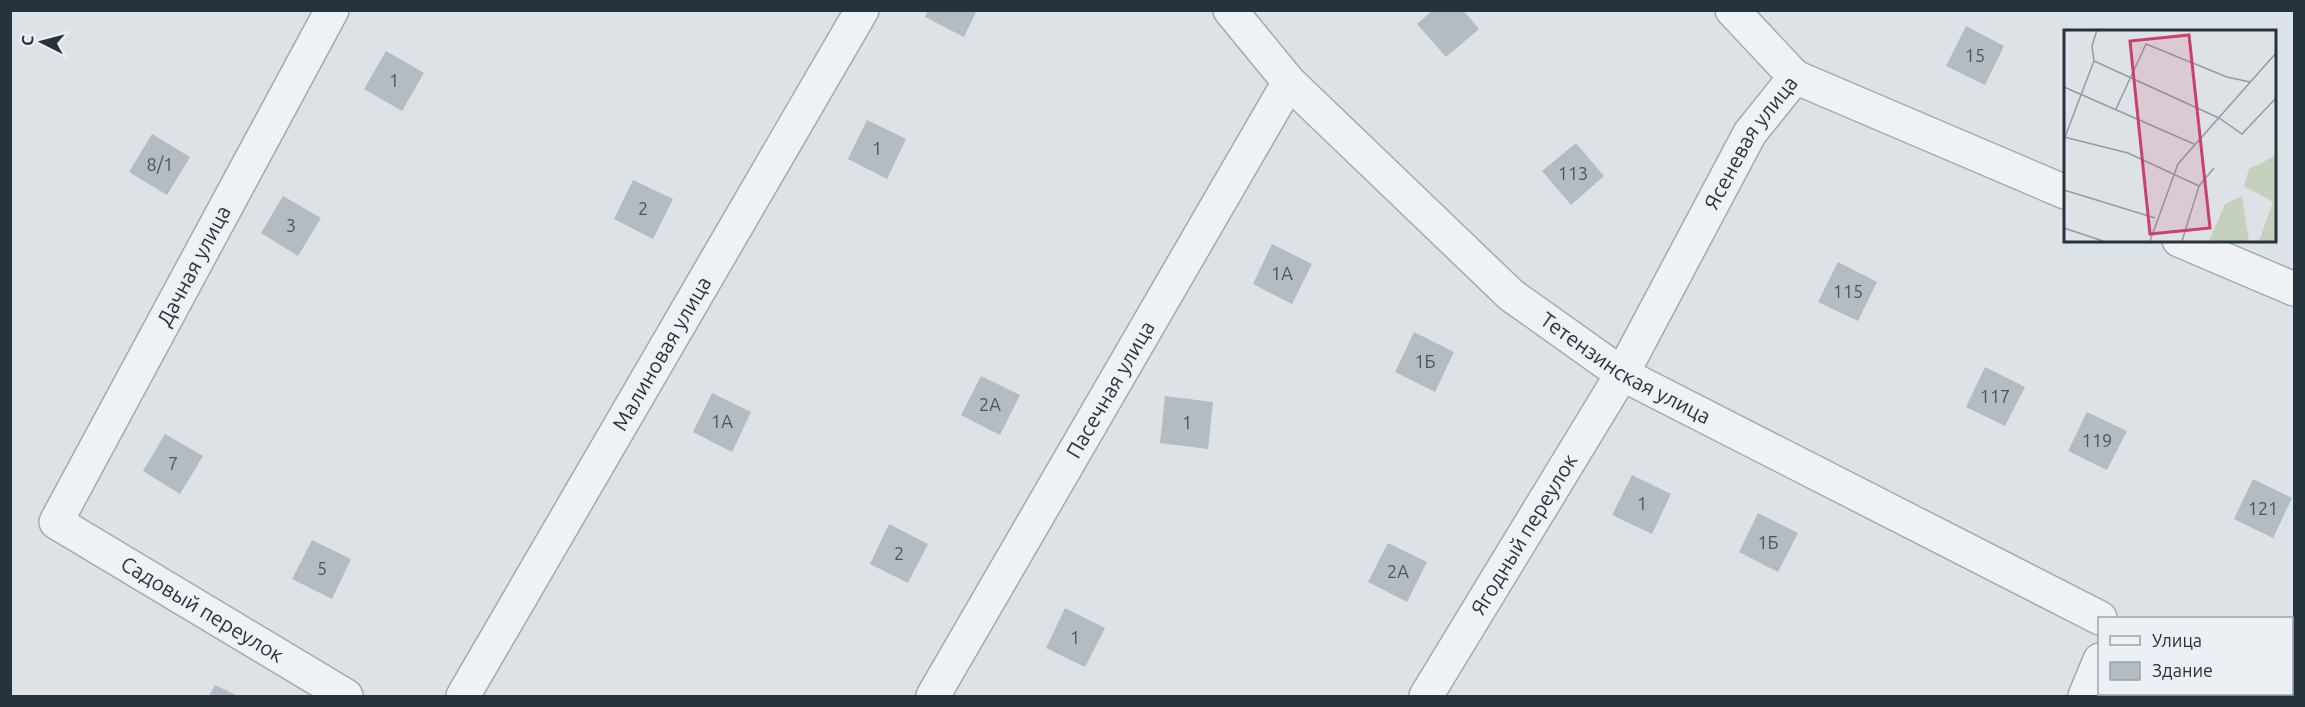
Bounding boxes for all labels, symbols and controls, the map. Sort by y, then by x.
north arrow [12,12,72,72]
inset map [2064,30,2275,242]
text: С [18,34,37,46]
house number: 15 [1965,45,1985,65]
house number: 1 [389,70,399,90]
street label: Ясеневая улица [1699,71,1802,213]
house number: 1 [872,138,882,158]
house number: 8/1 [147,154,173,174]
house number: 113 [1558,163,1588,183]
house number: 2 [638,198,648,218]
street label: Дачная улица [151,201,235,330]
house number: 3 [286,215,296,235]
house number: 1А [1271,263,1293,283]
street label: Малиновая улица [607,272,715,435]
house number: 115 [1833,281,1863,301]
street label: Тетензинская улица [1536,307,1715,428]
street label: Пасечная улица [1061,316,1159,462]
house number: 1Б [1414,351,1436,371]
house number: 117 [1980,386,2010,406]
house number: 2А [979,394,1001,414]
house number: 1А [711,411,733,431]
house number: 1 [1182,412,1192,432]
house number: 119 [2082,430,2112,450]
street label: Ягодный переулок [1465,449,1582,619]
house number: 7 [168,453,178,473]
house number: 1 [1637,493,1647,513]
house number: 121 [2248,498,2278,518]
house number: 1Б [1757,532,1779,552]
house number: 2 [894,543,904,563]
street label: Садовый переулок [117,551,288,667]
house number: 5 [317,558,327,578]
house number: 2А [1387,561,1409,581]
legend [2098,617,2293,695]
house number: 1 [1070,627,1080,647]
text: Улица [2152,630,2202,650]
text: Здание [2152,660,2213,680]

